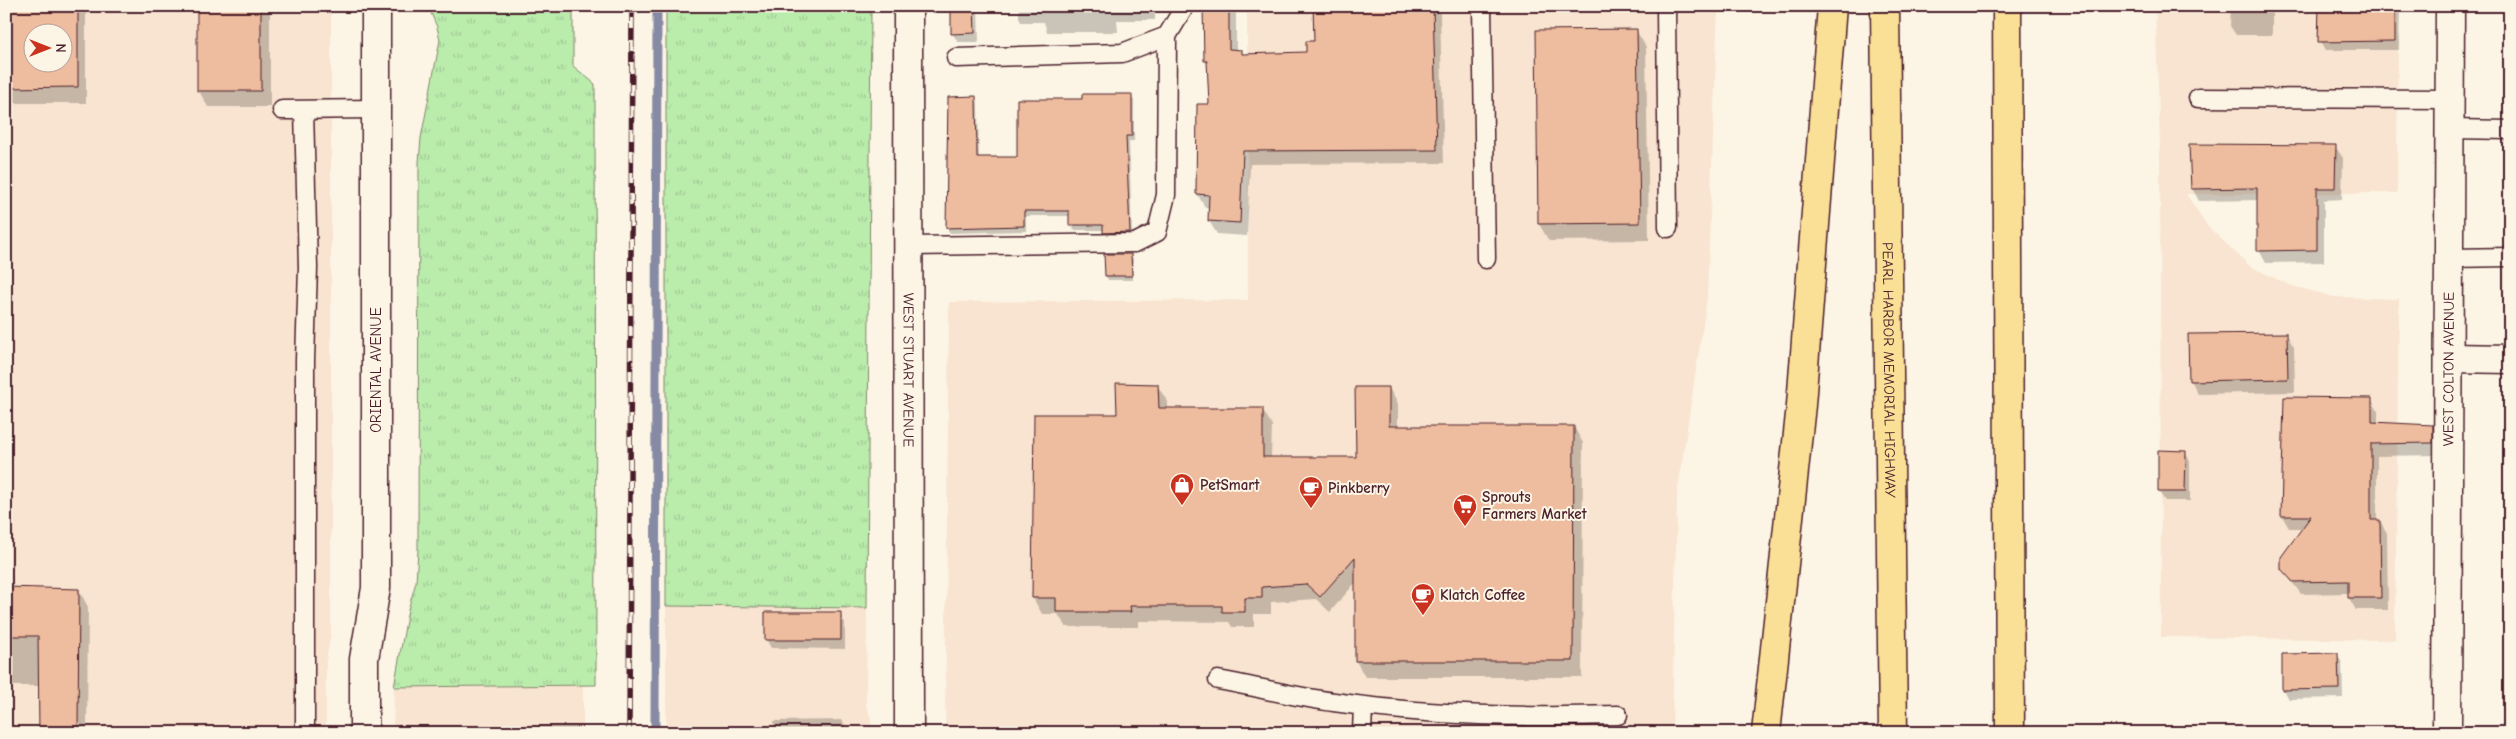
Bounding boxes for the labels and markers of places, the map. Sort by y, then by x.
shop icon: PetSmart [1169,472,1195,506]
cafe icon: Pinkberry [1298,475,1324,509]
place label: PetSmart [1200,476,1260,494]
place label: Pinkberry [1328,479,1390,497]
place label: Sprouts Farmers Market [1482,488,1588,523]
supermarket icon: Sprouts Farmers Market [1452,493,1478,527]
cafe icon: Klatch Coffee [1410,582,1436,616]
place label: Klatch Coffee [1440,586,1525,604]

